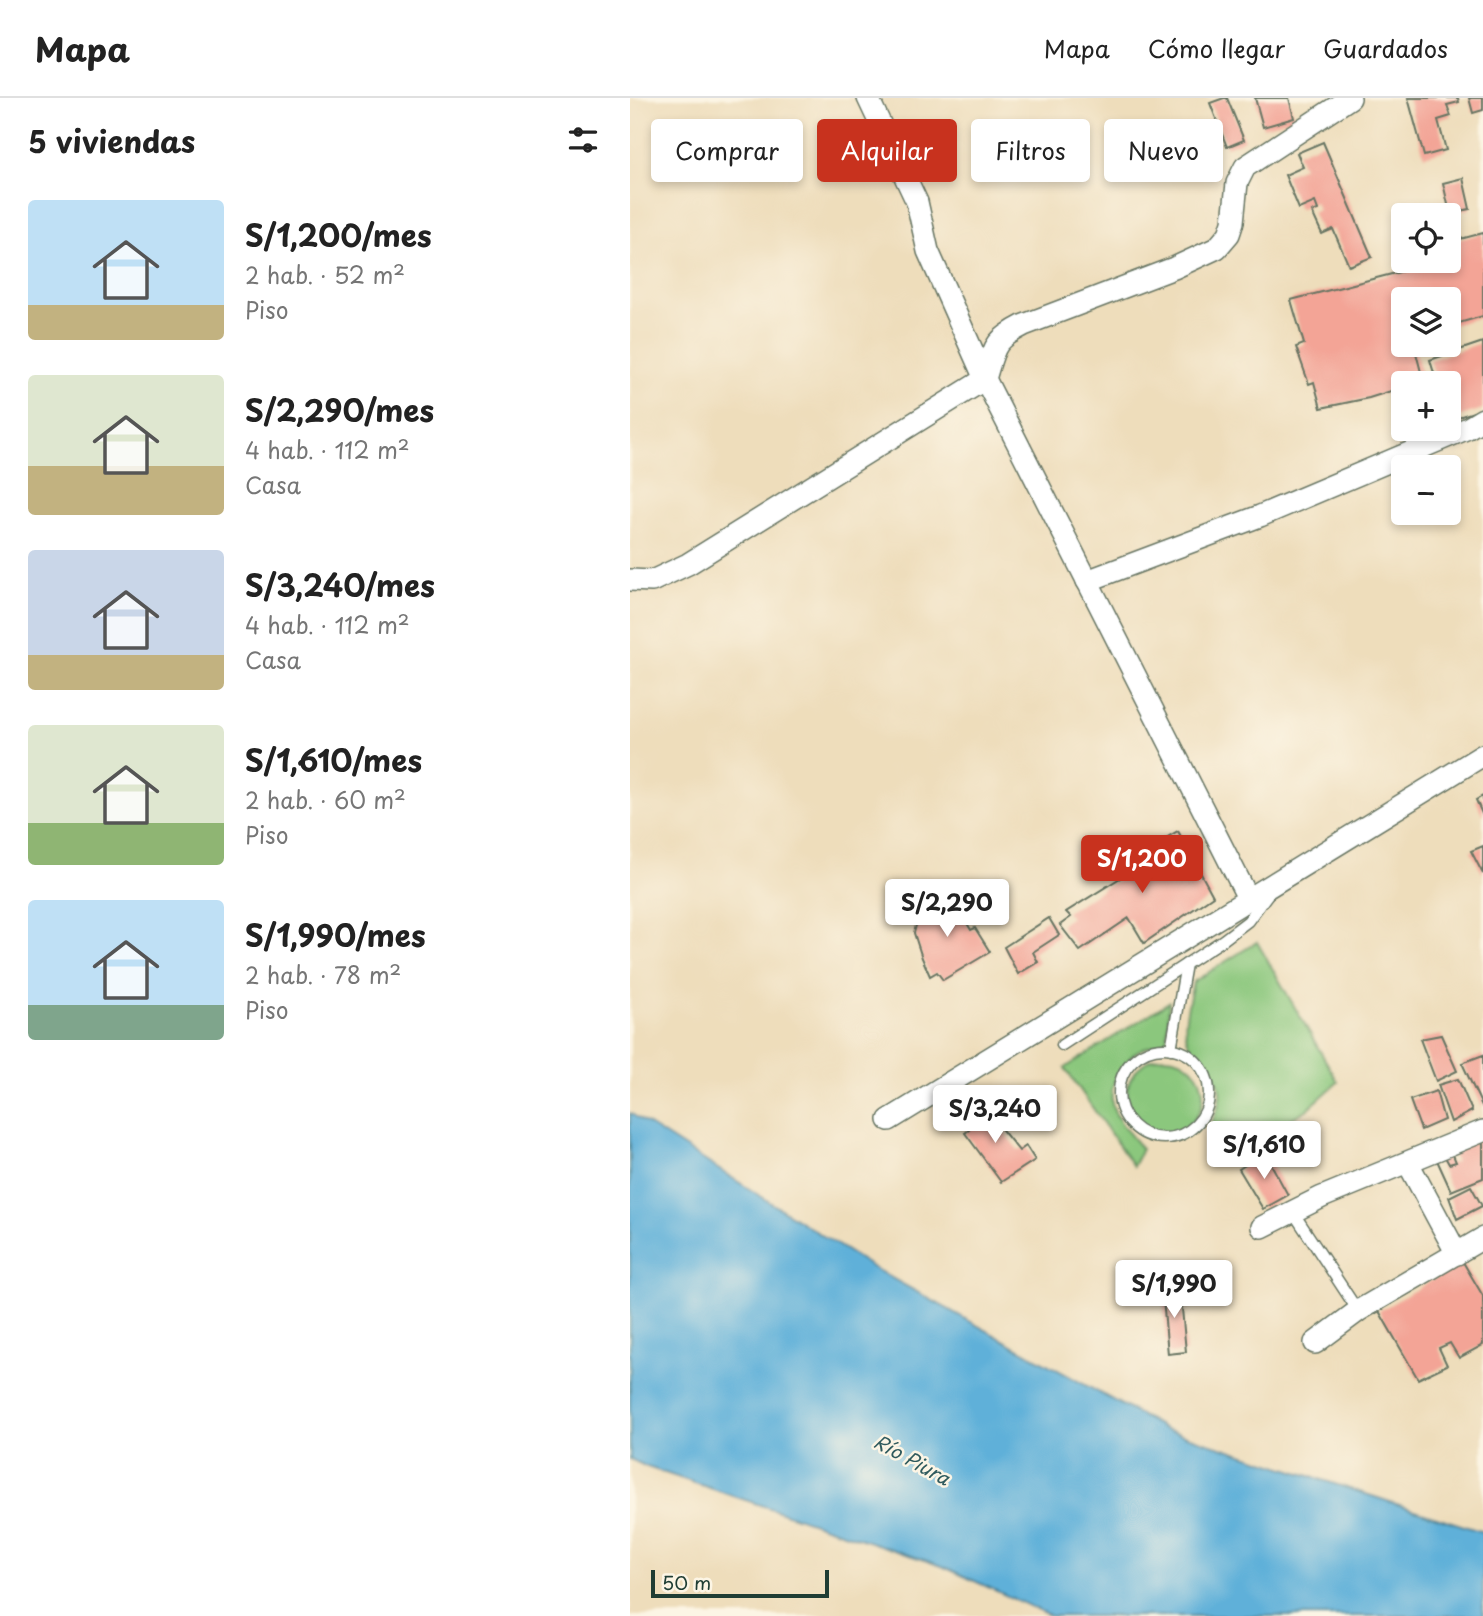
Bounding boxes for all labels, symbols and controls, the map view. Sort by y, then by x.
text: Mapa [35,23,130,73]
text: Mapa [1044,30,1110,66]
text: Cómo llegar [1148,30,1285,66]
text: Guardados [1323,30,1448,66]
text: 5 viviendas [28,118,195,163]
chip: Comprar [651,119,803,182]
chip: Alquilar [817,119,957,182]
chip: Filtros [971,119,1090,182]
chip: Nuevo [1104,119,1223,182]
icon: filters [564,121,602,159]
map controls [1391,203,1461,525]
button: locate [1391,203,1461,273]
text: S/1,200/mes [245,212,432,257]
icon: home [84,228,168,312]
text: 2 hab. · 52 m² [245,257,405,292]
button: layers [1391,287,1461,357]
text: Piso [245,292,289,327]
button: + [1391,371,1461,441]
text: S/2,290/mes [245,387,434,432]
icon: home [84,403,168,487]
text: 4 hab. · 112 m² [245,432,410,467]
button: − [1391,455,1461,525]
text: Casa [245,467,301,502]
text: S/3,240/mes [245,562,435,607]
icon: home [84,578,168,662]
text: 4 hab. · 112 m² [245,607,410,642]
text: Casa [245,642,301,677]
text: S/1,610/mes [245,737,422,782]
icon: home [84,753,168,837]
text: 2 hab. · 60 m² [245,782,406,817]
text: Piso [245,817,289,852]
pin: S/1,200 [1077,836,1207,895]
text: S/1,200 [1097,840,1187,875]
pin: S/2,290 [882,880,1012,939]
text: S/2,290 [901,884,993,919]
text: S/1,990/mes [245,912,426,957]
icon: home [84,928,168,1012]
text: 2 hab. · 78 m² [245,957,401,992]
text: Piso [245,992,289,1027]
pin: S/3,240 [930,1086,1060,1145]
text: S/3,240 [949,1090,1041,1125]
pin: S/1,610 [1199,1122,1329,1181]
text: S/1,610 [1223,1126,1305,1161]
pin: S/1,990 [1109,1260,1239,1320]
text: S/1,990 [1131,1265,1217,1300]
water label: Río Piura [869,1427,957,1492]
scale bar [651,1567,830,1599]
text: 50 m [662,1568,711,1596]

